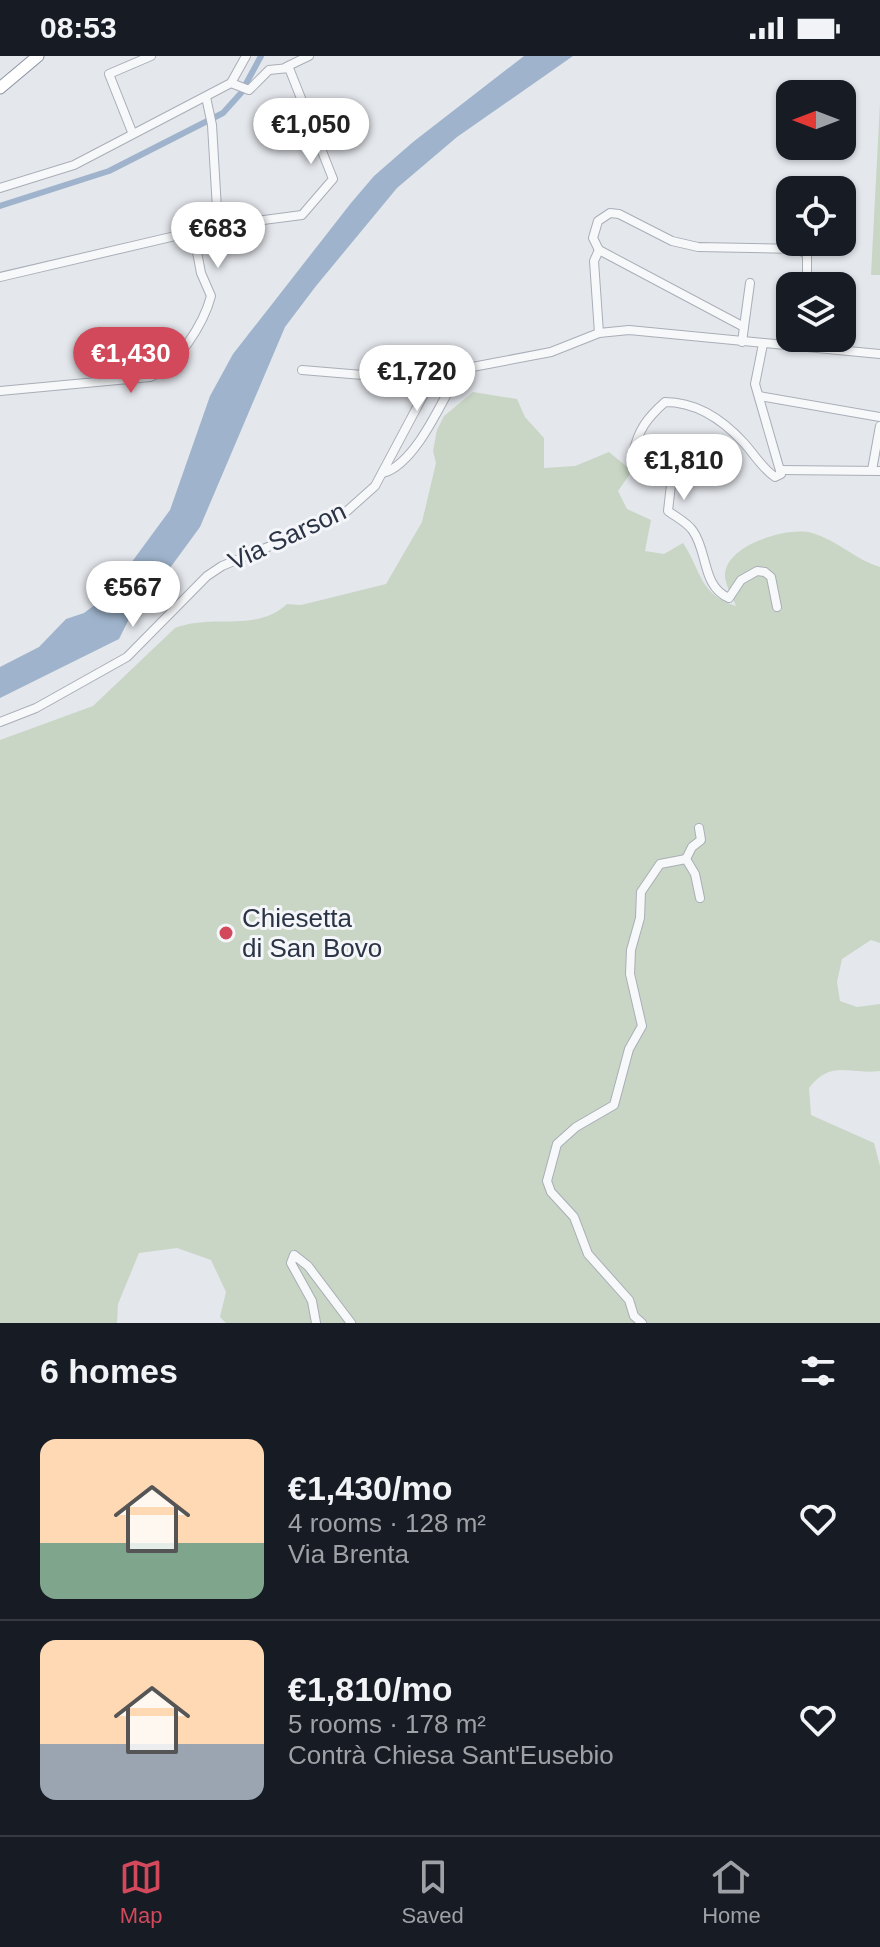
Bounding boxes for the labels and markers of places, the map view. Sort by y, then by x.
pin: €1,050 [246,98,376,166]
pin: €683 [171,202,265,270]
pin: €1,430 [66,327,196,395]
pin: €1,720 [352,345,482,413]
pin: €1,810 [619,434,749,502]
pin: €567 [86,561,180,629]
place label: Chiesetta di San Bovo [242,903,382,963]
marker: Chiesetta di San Bovo [217,924,235,942]

